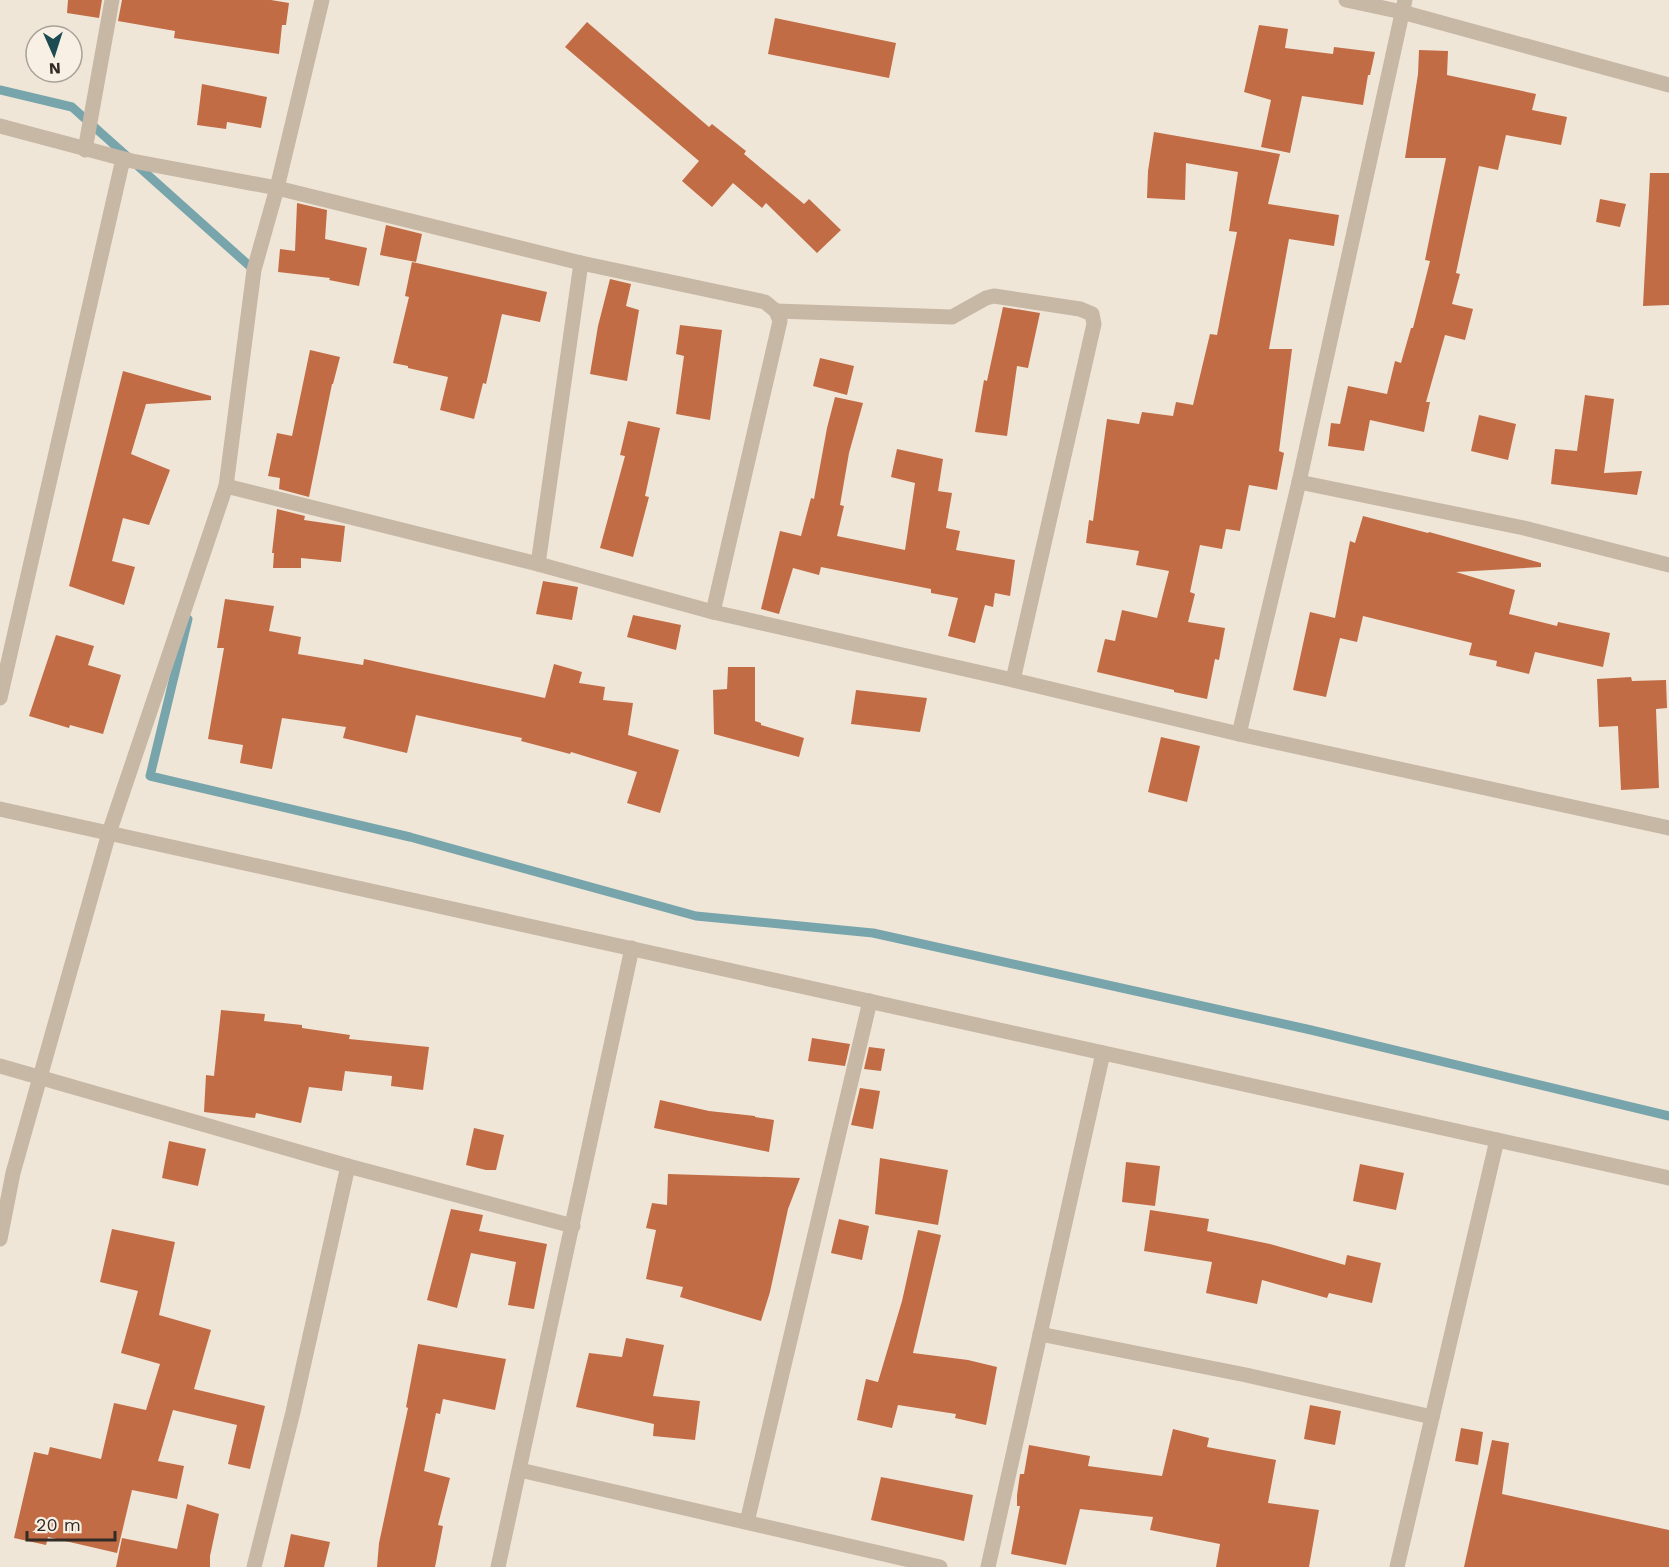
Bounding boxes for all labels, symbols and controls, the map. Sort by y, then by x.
north arrow [24,24,84,84]
text: N [48,59,61,78]
scale bar [27,1504,116,1542]
text: 20 m [36,1514,81,1535]

